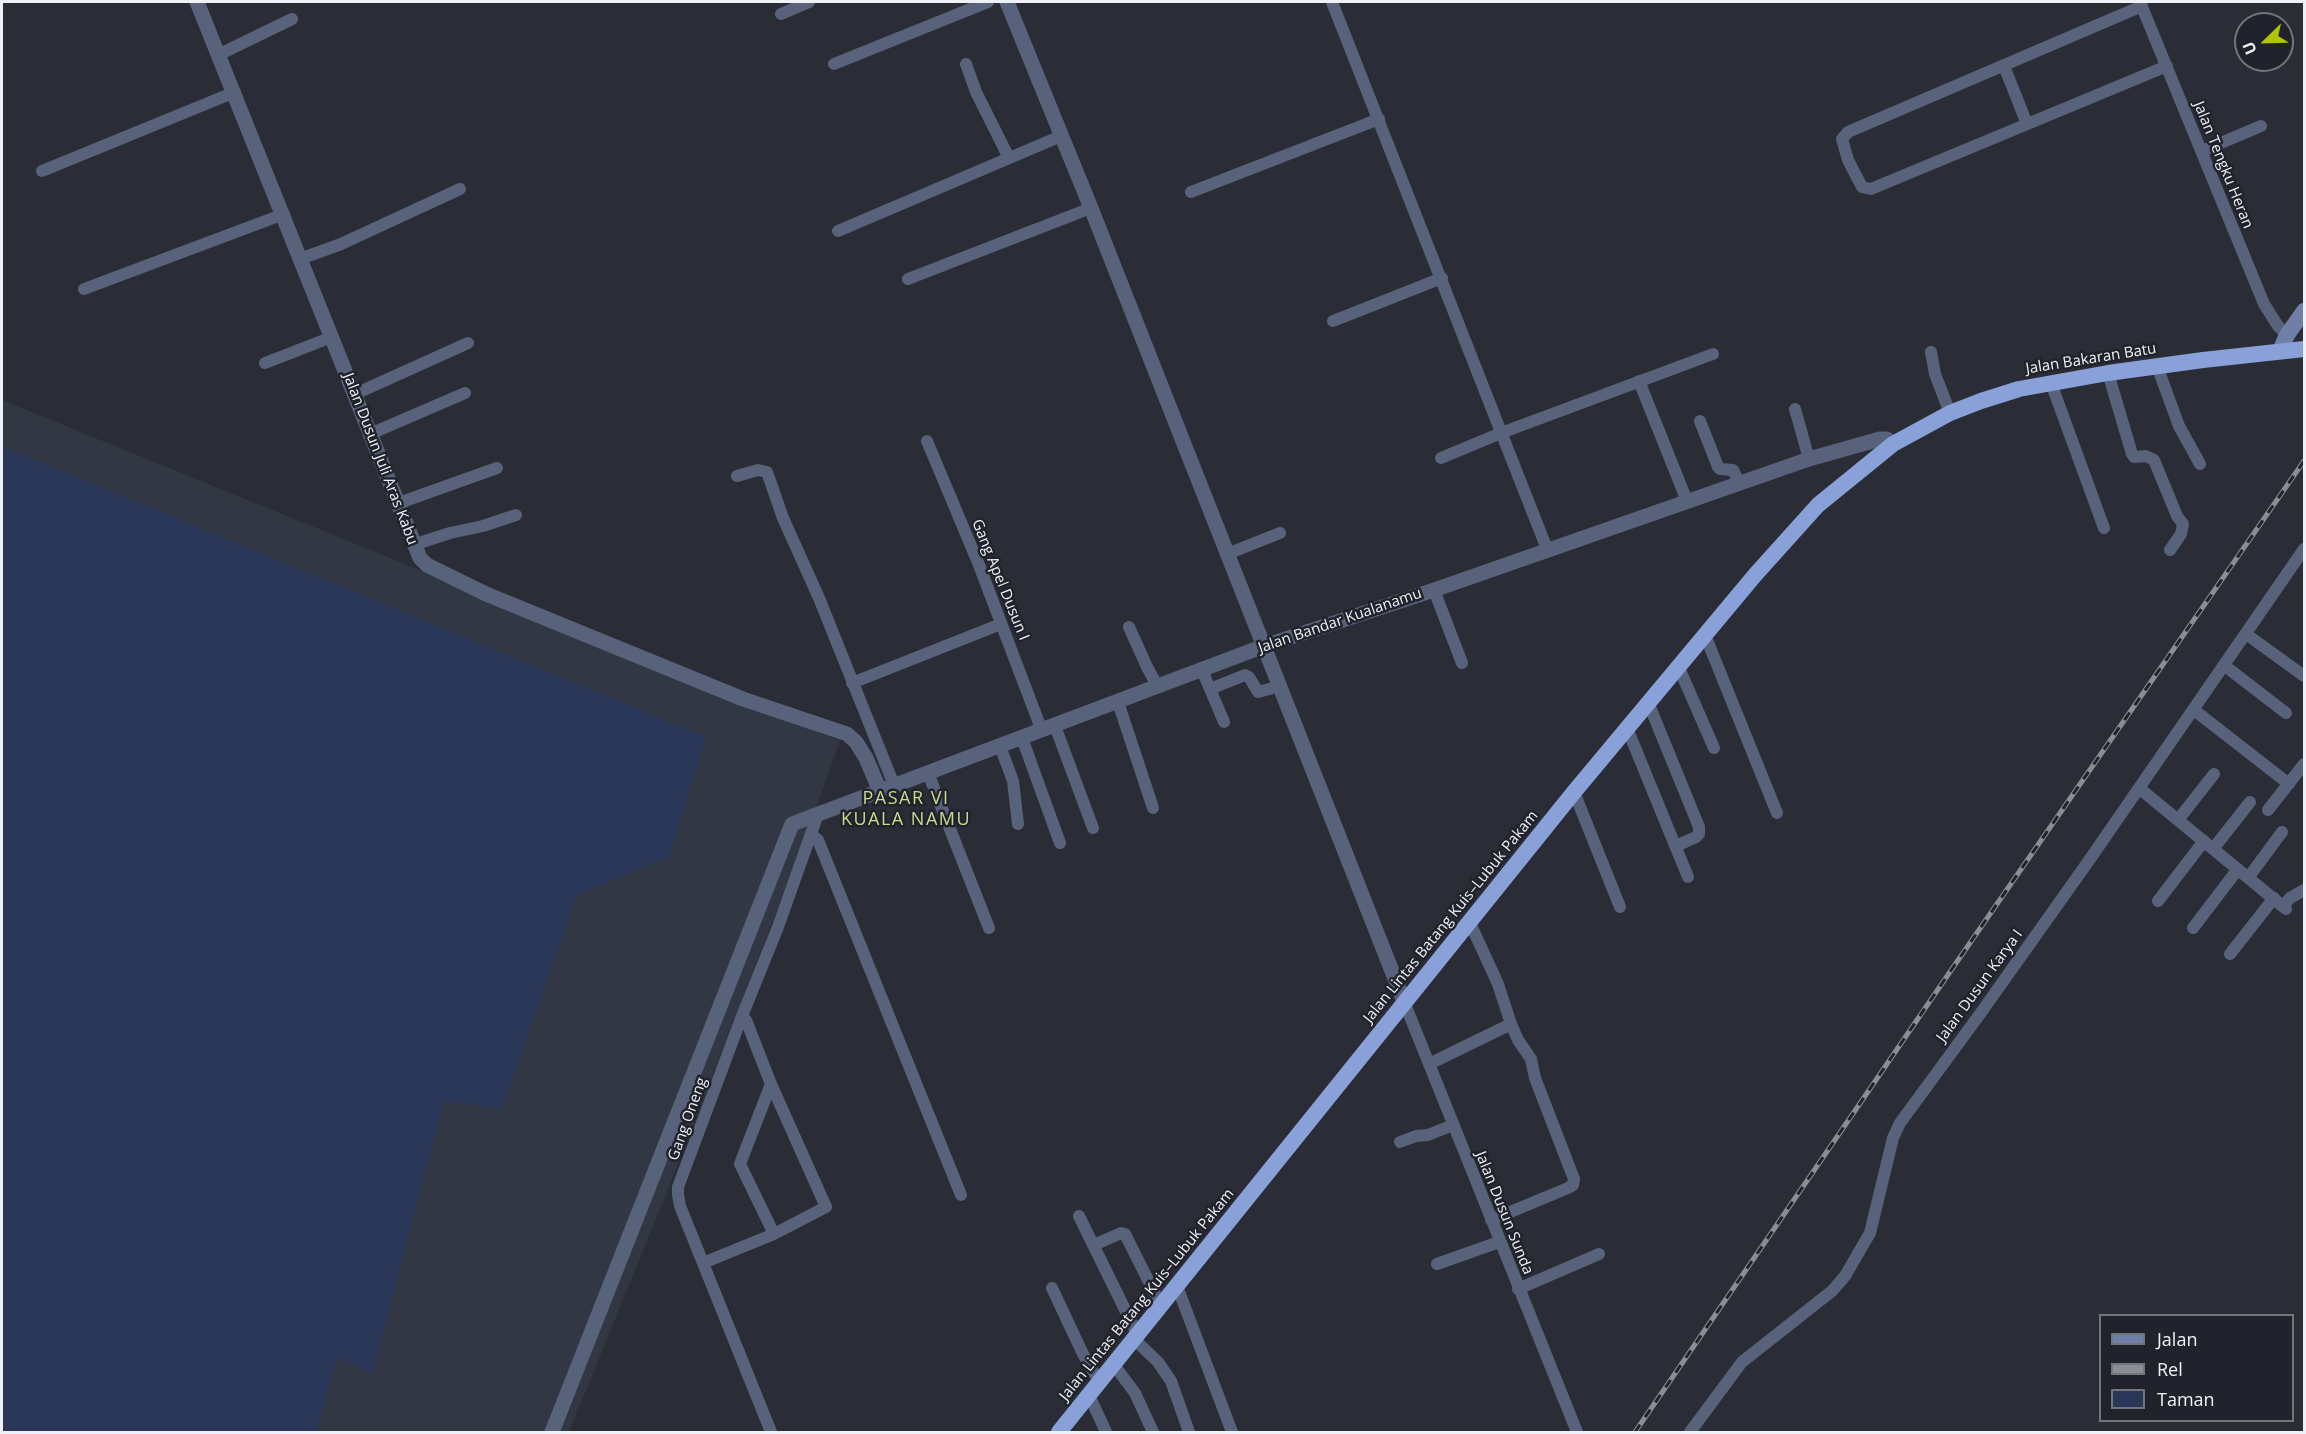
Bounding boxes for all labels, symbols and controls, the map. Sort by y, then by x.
north arrow [2234,12,2294,72]
text: U [2237,38,2262,58]
street label: Jalan Tengku Heran [2189,99,2257,231]
street label: Jalan Bakaran Batu [2024,340,2158,378]
street label: Jalan Dusun Juli Aras Kabu [339,370,421,548]
street label: Gang Apel Dusun I [967,517,1033,643]
street label: Jalan Bandar Kualanamu [1256,585,1424,657]
district label: PASAR VI KUALA NAMU [841,788,971,830]
street label: Jalan Lintas Batang Kuis–Lubuk Pakam [1360,807,1542,1027]
street label: Jalan Dusun Karya I [1933,926,2027,1046]
street label: Gang Oneng [665,1075,711,1163]
street label: Jalan Dusun Sunda [1471,1149,1537,1277]
street label: Jalan Lintas Batang Kuis–Lubuk Pakam [1056,1185,1238,1405]
legend [2099,1314,2294,1422]
text: Jalan [2157,1327,2197,1351]
text: Rel [2157,1357,2183,1381]
text: Taman [2157,1387,2215,1411]

